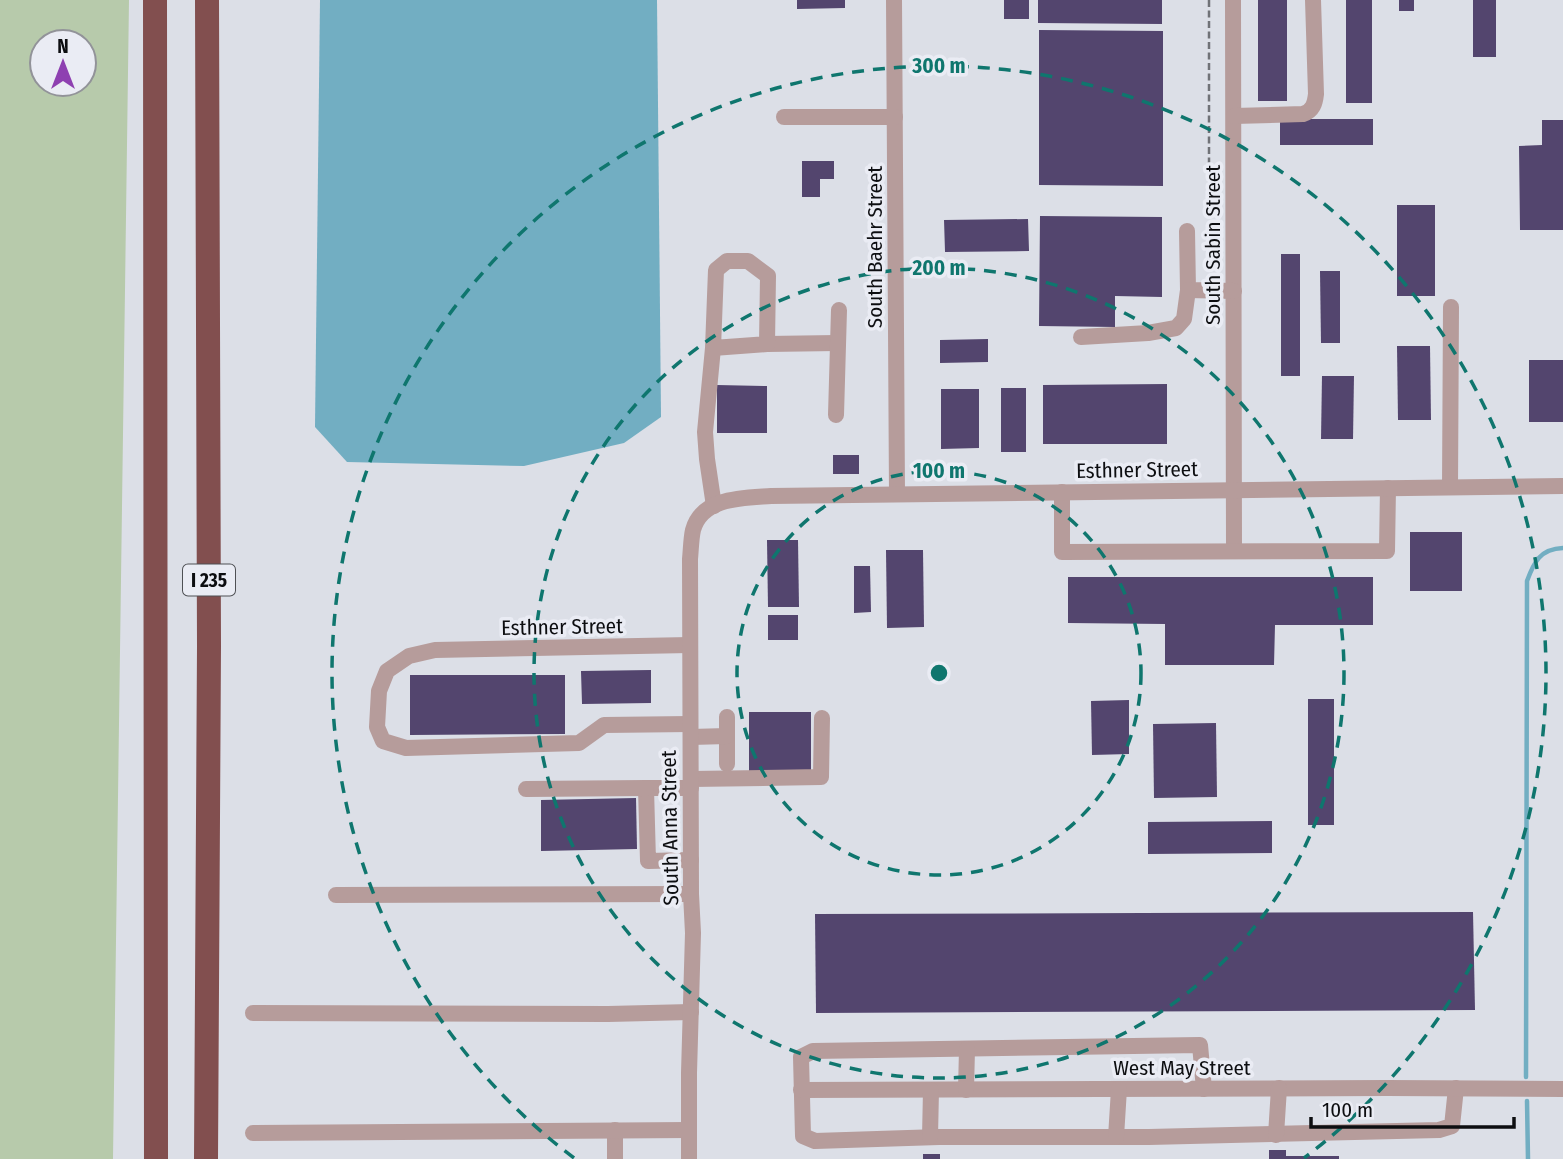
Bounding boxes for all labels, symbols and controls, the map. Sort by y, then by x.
north arrow [28,28,98,98]
text: N [57,35,69,58]
text: 300 m [911,53,966,79]
street label: South Sabin Street [1200,165,1226,325]
street label: South Baehr Street [862,166,888,328]
text: 200 m [911,255,966,281]
street label: Esthner Street [1076,456,1198,484]
text: 100 m [913,458,965,484]
road number: I 235 [183,565,235,596]
street label: Esthner Street [501,613,623,641]
centre of rings [927,661,951,685]
street label: South Anna Street [656,750,684,906]
street label: West May Street [1113,1055,1251,1081]
scale bar [1311,1086,1514,1130]
text: 100 m [1322,1097,1373,1123]

